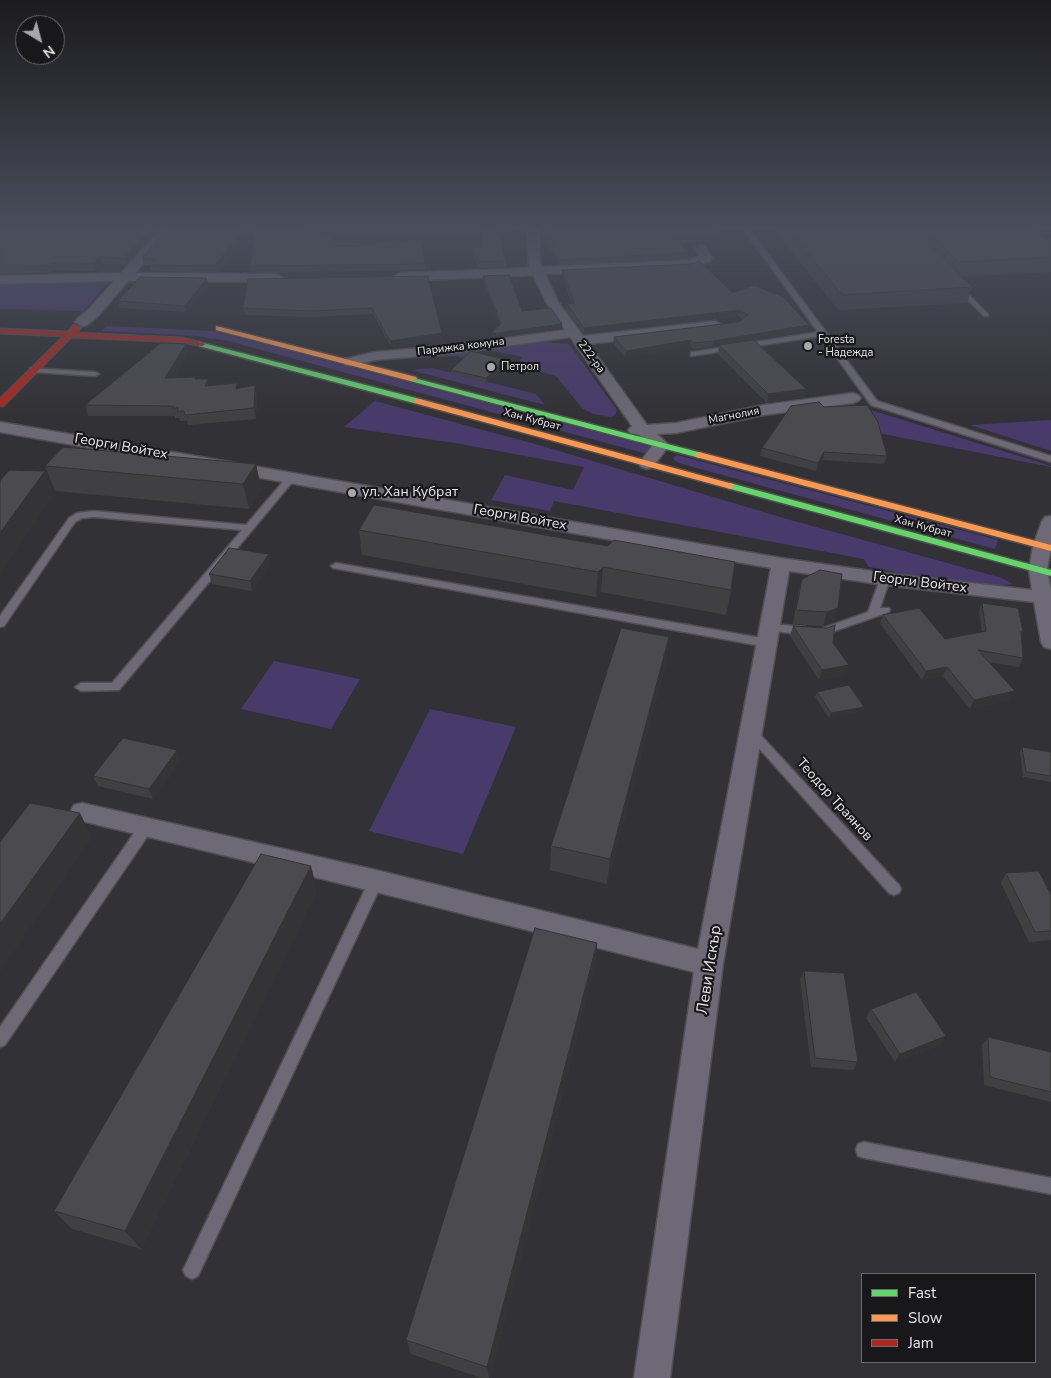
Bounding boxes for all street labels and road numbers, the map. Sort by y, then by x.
street label: Парижка комуна [417,335,505,359]
street label: 222-ра [575,338,607,376]
street label: Магнолия [708,405,760,427]
street label: Хан Кубрат [502,406,562,434]
street label: Георги Войтех [73,431,169,463]
street label: Георги Войтех [472,502,568,534]
street label: Хан Кубрат [893,513,953,541]
street label: Георги Войтех [872,569,968,597]
street label: Теодор Траянов [792,755,876,845]
street label: Леви Искър [693,924,727,1016]

